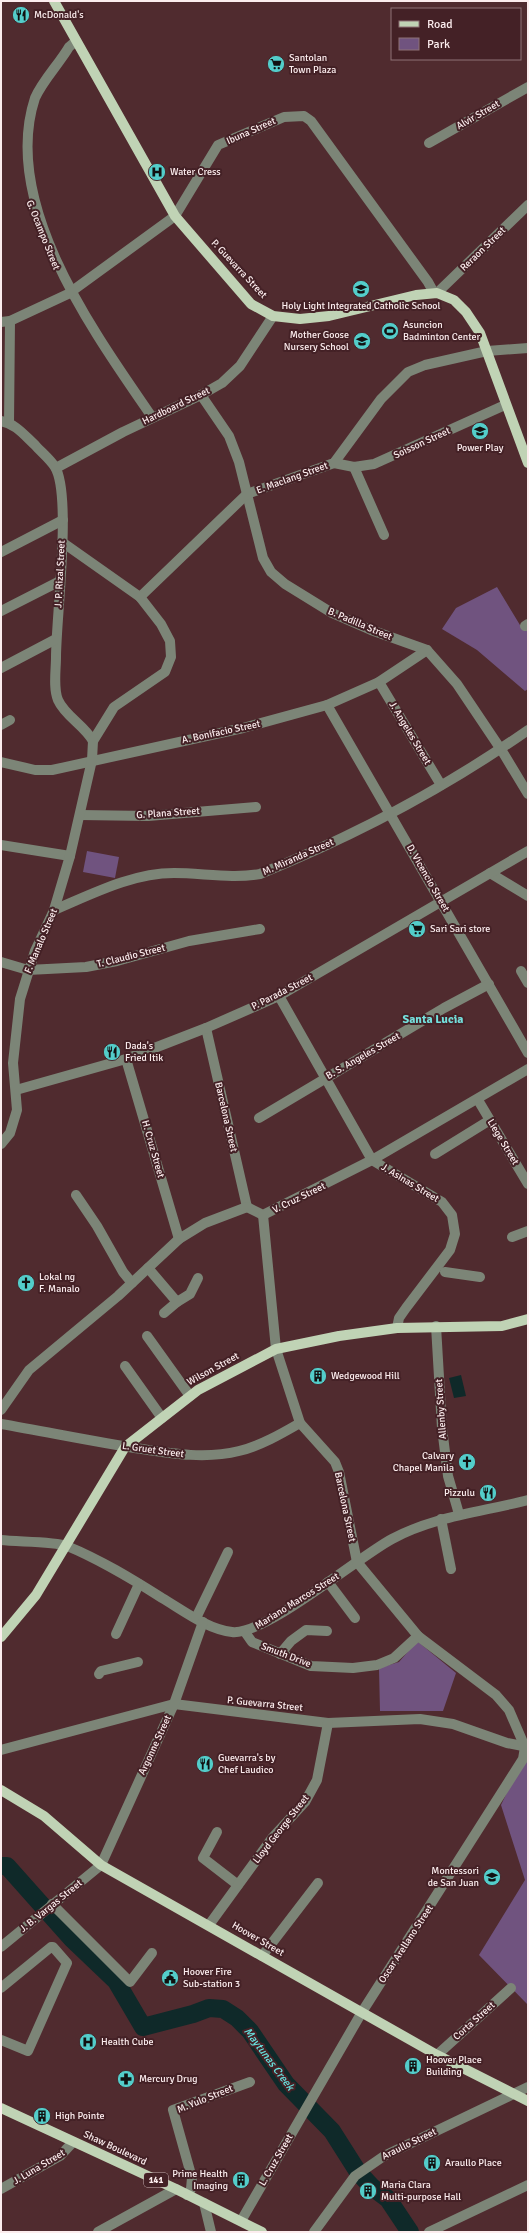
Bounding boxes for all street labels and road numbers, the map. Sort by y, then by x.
street label: Alvir Street [454,98,502,132]
street label: Ibuna Street [225,115,278,147]
street label: G. Ocampo Street [24,198,63,272]
street label: Reraon Street [458,224,509,274]
street label: P. Guevarra Street [209,237,270,301]
street label: Hardboard Street [140,384,212,427]
street label: Soisson Street [392,424,453,461]
street label: E. Maclang Street [255,459,330,497]
street label: J. P. Rizal Street [52,539,68,608]
street label: B. Padilla Street [326,605,394,643]
street label: J. Angeles Street [386,699,434,767]
street label: A. Bonifacio Street [181,718,262,746]
street label: G. Plana Street [136,805,201,821]
street label: M. Miranda Street [261,836,336,878]
street label: D. Vicencio Street [404,842,452,914]
street label: F. Manalo Street [22,906,60,975]
street label: T. Claudio Street [96,942,167,970]
street label: P. Parada Street [249,971,315,1013]
street label: B. S. Angeles Street [324,1030,403,1082]
street label: Barcelona Street [212,1081,240,1153]
street label: Liege Street [485,1117,522,1167]
street label: H. Cruz Street [139,1119,167,1180]
street label: J. Asinas Street [379,1161,442,1205]
street label: V. Cruz Street [270,1180,328,1216]
street label: Wilson Street [185,1350,241,1388]
street label: Allenby Street [433,1378,449,1440]
street label: L. Gruet Street [121,1440,185,1460]
street label: Barcelona Street [332,1471,358,1544]
street label: Mariano Marcos Street [253,1570,342,1632]
street label: Smuth Drive [259,1640,313,1670]
street label: P. Guevarra Street [227,1694,304,1714]
street label: Argonne Street [136,1713,174,1777]
street label: Lloyd George Street [250,1792,312,1866]
street label: J. B. Vargas Street [17,1877,85,1935]
street label: Oscar Arellano Street [376,1902,436,1985]
street label: Hoover Street [230,1919,287,1959]
street label: Corta Street [451,1999,498,2043]
street label: M. Yulo Street [175,2082,235,2116]
street label: Araullo Street [380,2125,439,2162]
street label: Shaw Boulevard [82,2128,148,2168]
street label: L. Cruz Street [256,2132,296,2188]
street label: J. Luna Street [11,2147,67,2187]
road number: 141 [144,2173,168,2187]

